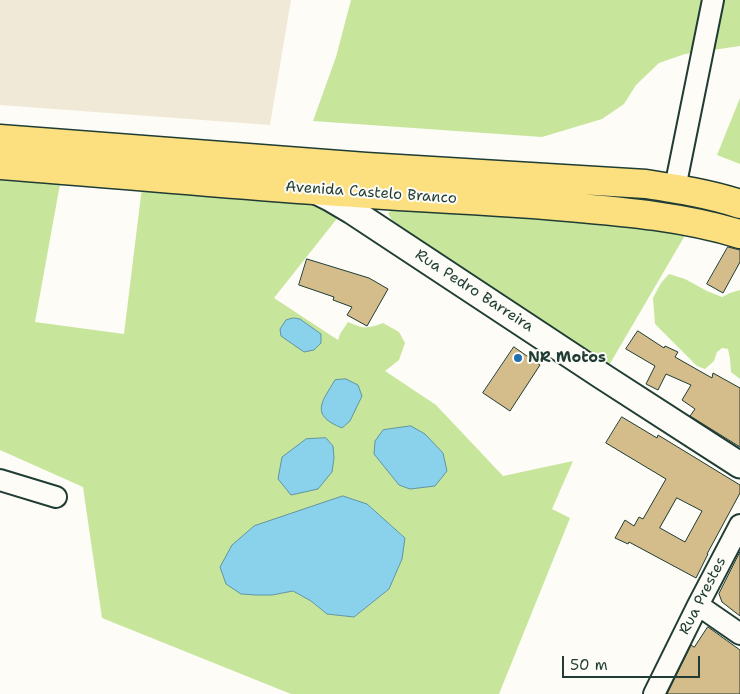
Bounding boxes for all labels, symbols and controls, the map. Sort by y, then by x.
street label: Avenida Castelo Branco [285,178,457,208]
street label: Rua Pedro Barreira [411,246,537,336]
place label: NR Motos [528,349,606,367]
marker: NR Motos [512,352,524,364]
street label: Rua Prestes [676,554,730,638]
scale bar [565,646,702,678]
text: 50 m [570,655,608,675]

